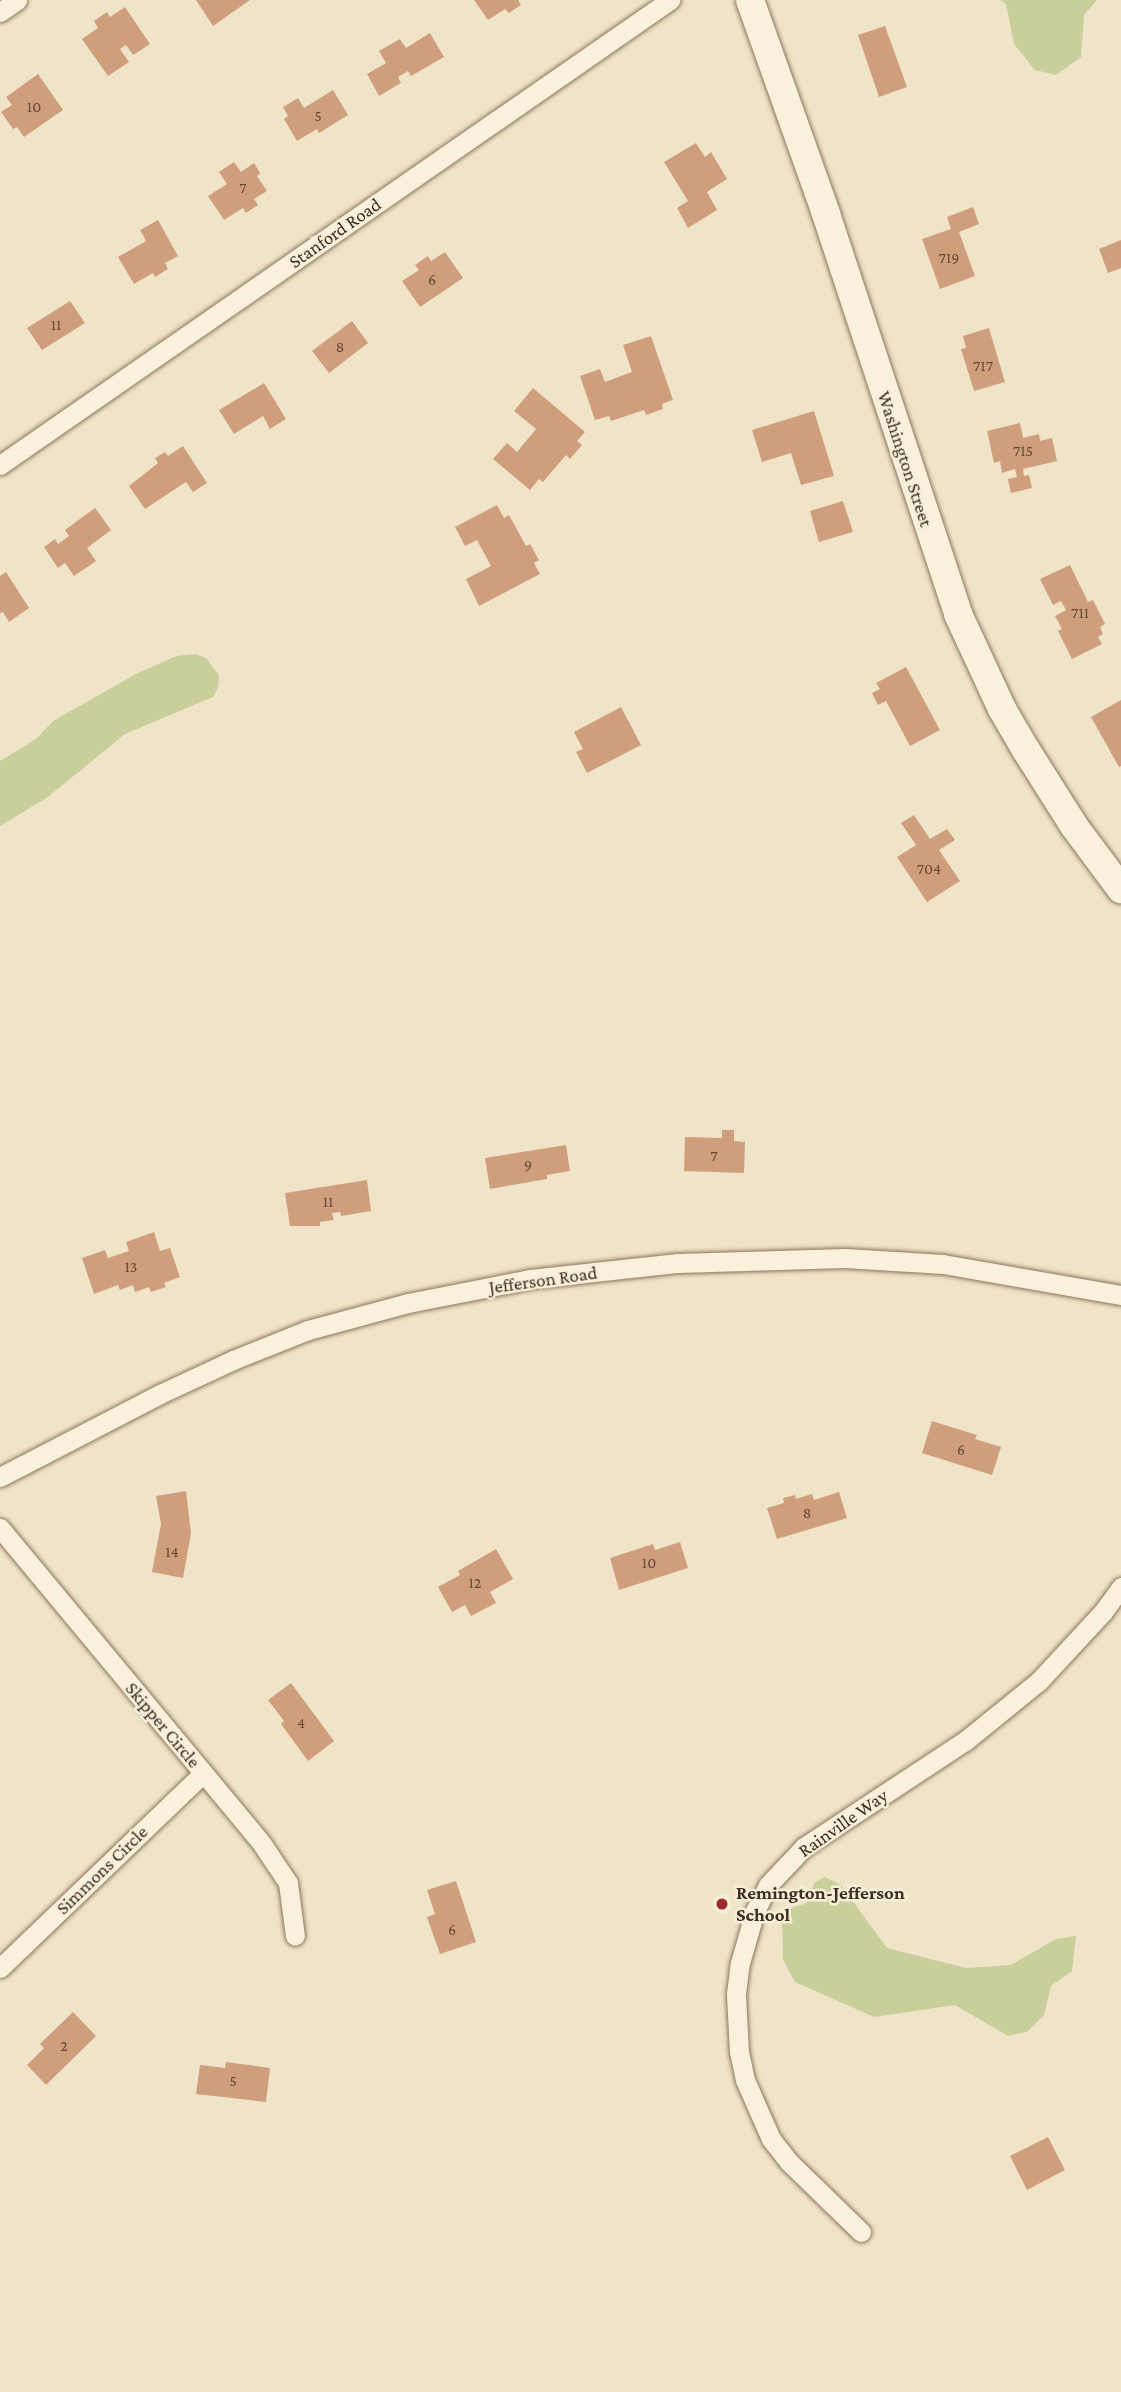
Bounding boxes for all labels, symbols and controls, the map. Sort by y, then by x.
house number: 10 [27,97,41,117]
house number: 5 [314,106,322,126]
house number: 7 [239,178,247,198]
street label: Stanford Road [284,193,386,273]
house number: 719 [939,248,959,268]
house number: 6 [428,270,436,290]
house number: 11 [51,315,61,335]
house number: 8 [336,337,344,357]
house number: 717 [973,356,993,376]
street label: Washington Street [872,388,938,530]
house number: 715 [1013,441,1033,461]
house number: 711 [1071,603,1089,623]
house number: 704 [917,859,941,879]
house number: 7 [710,1146,718,1166]
house number: 9 [524,1155,532,1175]
house number: 11 [323,1192,333,1212]
house number: 13 [125,1257,137,1277]
street label: Jefferson Road [487,1261,599,1299]
house number: 6 [957,1440,965,1460]
house number: 8 [803,1503,811,1523]
house number: 14 [165,1542,179,1562]
house number: 10 [642,1553,656,1573]
house number: 12 [469,1573,481,1593]
street label: Skipper Circle [120,1677,206,1773]
house number: 4 [297,1713,305,1733]
street label: Rainville Way [794,1784,892,1862]
street label: Simmons Circle [51,1821,153,1919]
place label: Remington-Jefferson School [736,1882,905,1926]
marker: Remington-Jefferson School [714,1896,730,1912]
house number: 6 [448,1920,456,1940]
house number: 2 [60,2036,68,2056]
house number: 5 [229,2071,237,2091]

